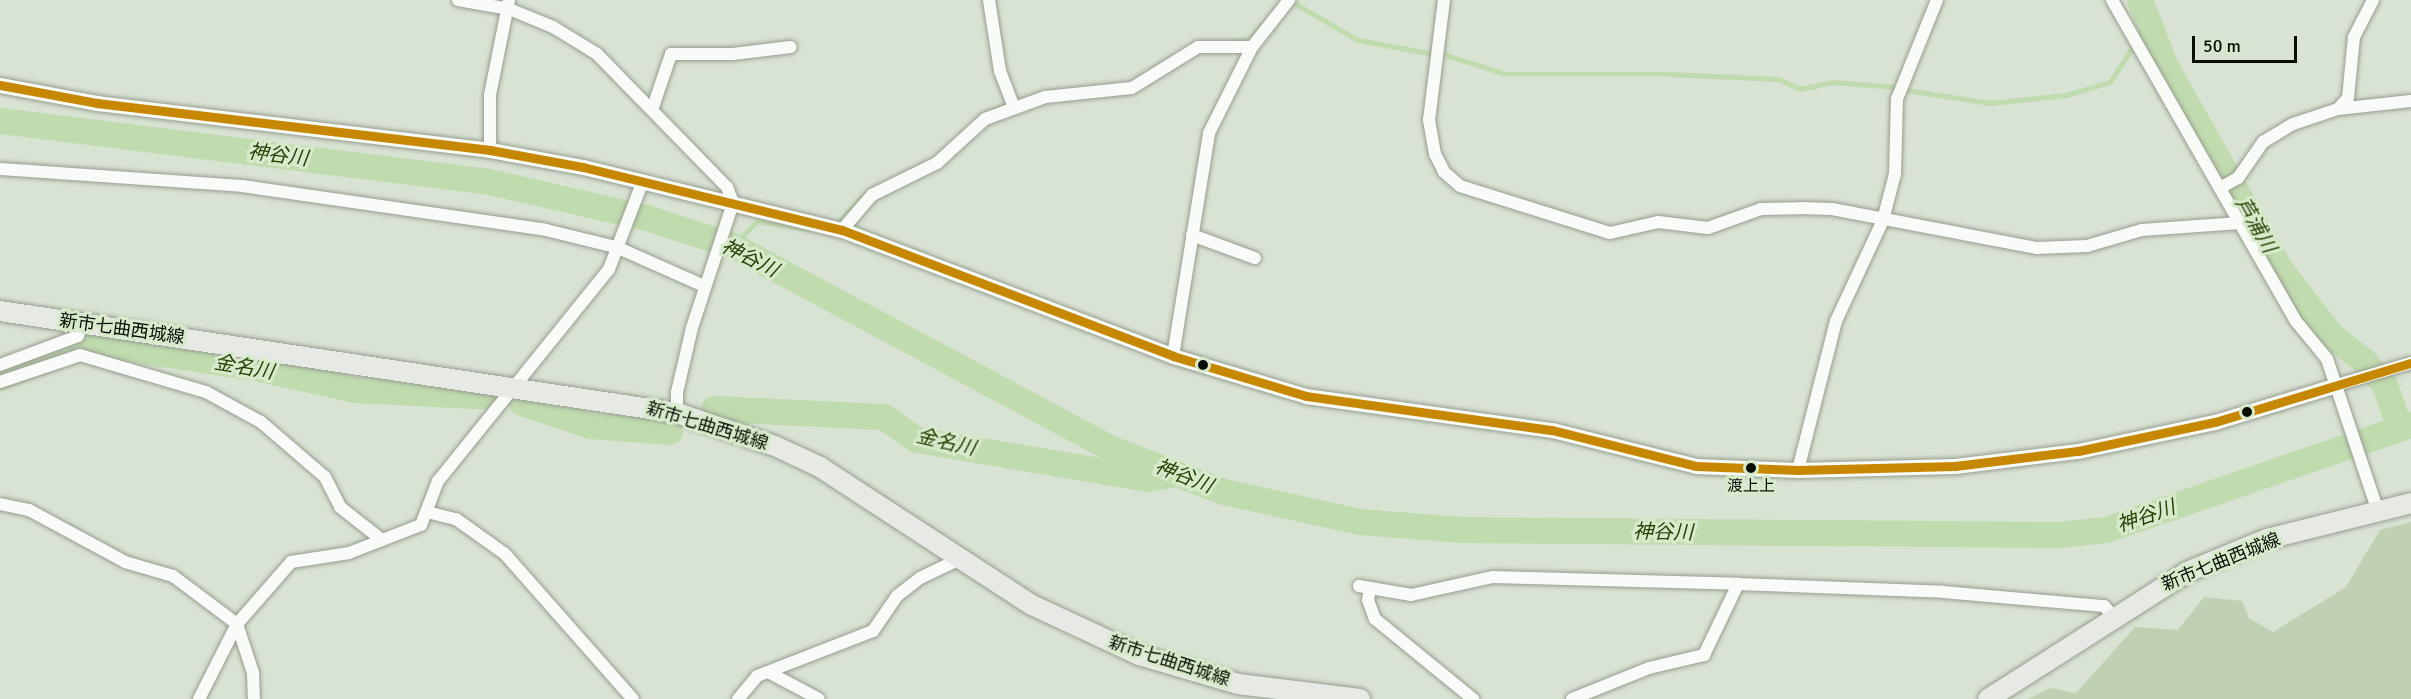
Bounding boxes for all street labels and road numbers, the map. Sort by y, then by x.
street label: 新市七曲西城線 [58,310,186,348]
street label: 新市七曲西城線 [644,397,770,455]
street label: 新市七曲西城線 [2159,528,2283,596]
street label: 新市七曲西城線 [1106,631,1232,691]

